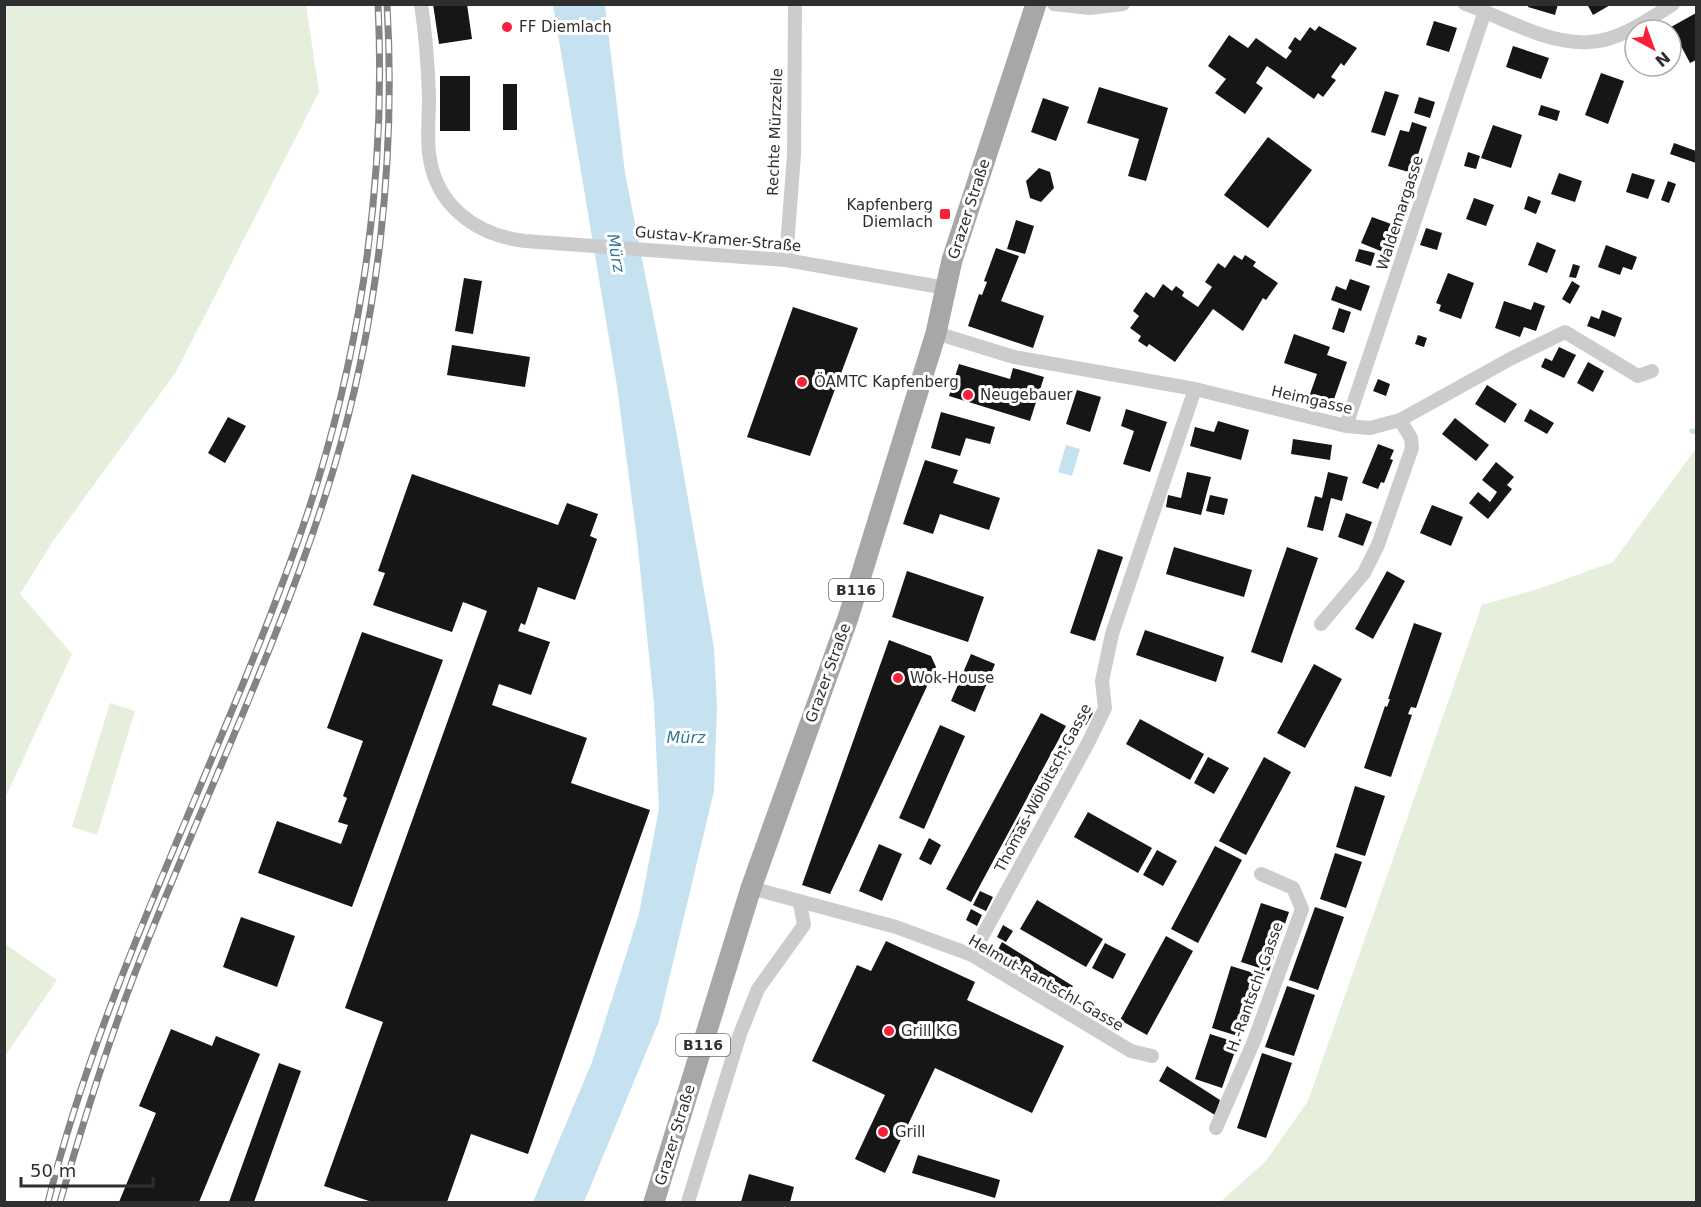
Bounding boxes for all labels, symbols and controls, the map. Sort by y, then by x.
place label: FF Diemlach [519,18,612,36]
north arrow [1623,18,1683,78]
marker: FF Diemlach [500,20,514,34]
text: N [1651,47,1674,71]
street label: Rechte Mürzzeile [764,68,786,196]
street label: Waldemargasse [1373,154,1427,272]
street label: Grazer Straße [944,157,994,261]
place label: Kapfenberg Diemlach [847,196,933,231]
marker: Kapfenberg Diemlach [938,207,952,221]
street label: Gustav-Kramer-Straße [634,223,802,255]
water label: Mürz [603,232,629,274]
place label: ÖAMTC Kapfenberg [814,372,959,391]
marker: ÖAMTC Kapfenberg [795,375,809,389]
street label: Heimgasse [1270,382,1354,418]
place label: Neugebauer [980,386,1073,404]
marker: Neugebauer [961,388,975,402]
road number: B116 [829,579,883,601]
street label: Grazer Straße [802,621,854,725]
place label: Wok-House [910,669,994,687]
marker: Wok-House [891,671,905,685]
street label: Thomas-Wölbitsch-Gasse [990,701,1095,876]
water label: Mürz [667,728,706,747]
street label: H.-Rantschl-Gasse [1223,919,1287,1055]
street label: Helmut-Rantschl-Gasse [965,931,1127,1035]
place label: Grill KG [901,1022,958,1040]
marker: Grill KG [882,1024,896,1038]
road number: B116 [676,1034,730,1056]
street label: Grazer Straße [651,1082,699,1188]
place label: Grill [895,1123,925,1141]
marker: Grill [876,1125,890,1139]
scale bar [21,1150,153,1188]
text: 50 m [30,1160,76,1181]

